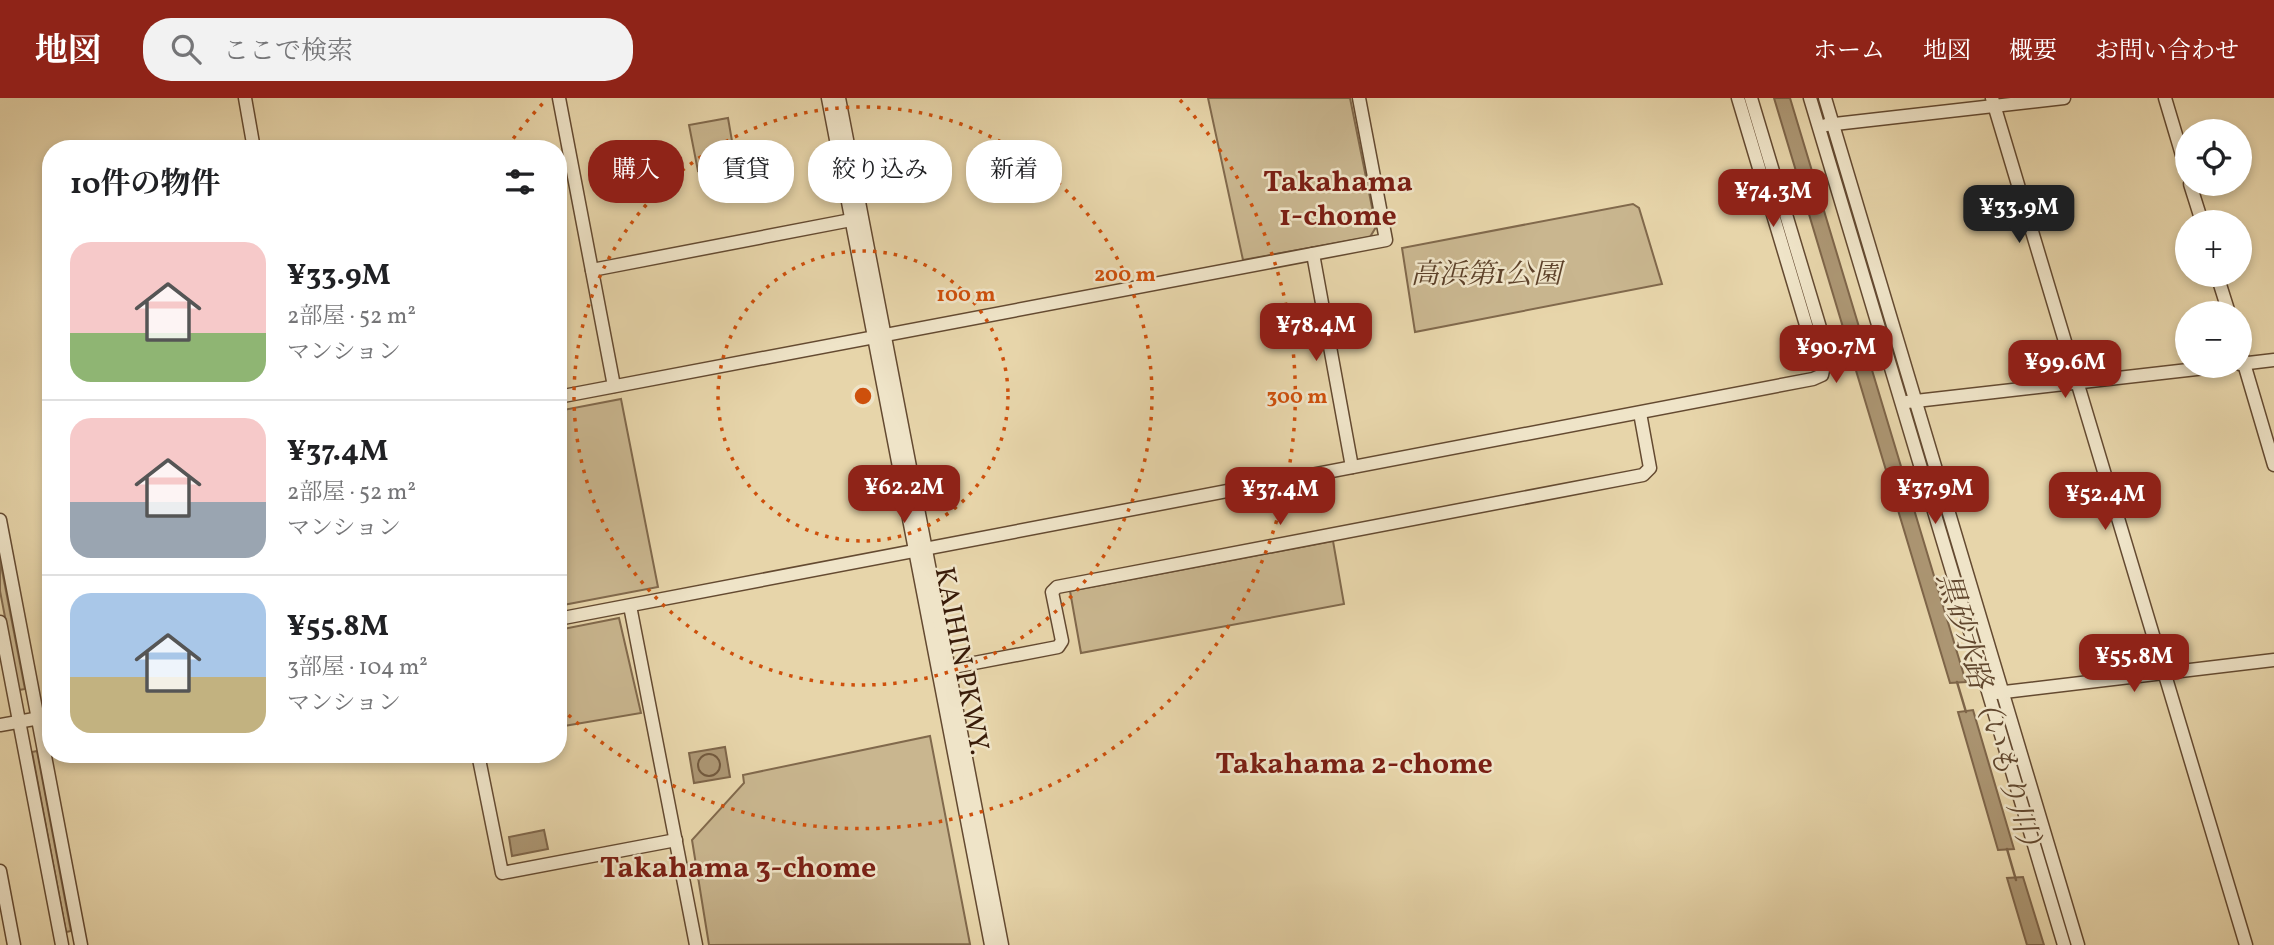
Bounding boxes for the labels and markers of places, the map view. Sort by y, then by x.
pin: ¥74.3M [1716,170,1830,229]
pin: ¥33.9M [1962,186,2076,245]
pin: ¥78.4M [1259,303,1373,363]
pin: ¥90.7M [1779,326,1893,385]
pin: ¥99.6M [2008,341,2122,400]
centre of rings [851,384,875,408]
pin: ¥62.2M [847,466,961,525]
pin: ¥37.9M [1878,466,1992,526]
pin: ¥37.4M [1223,468,1337,527]
pin: ¥52.4M [2048,472,2162,532]
pin: ¥55.8M [2077,634,2191,694]

